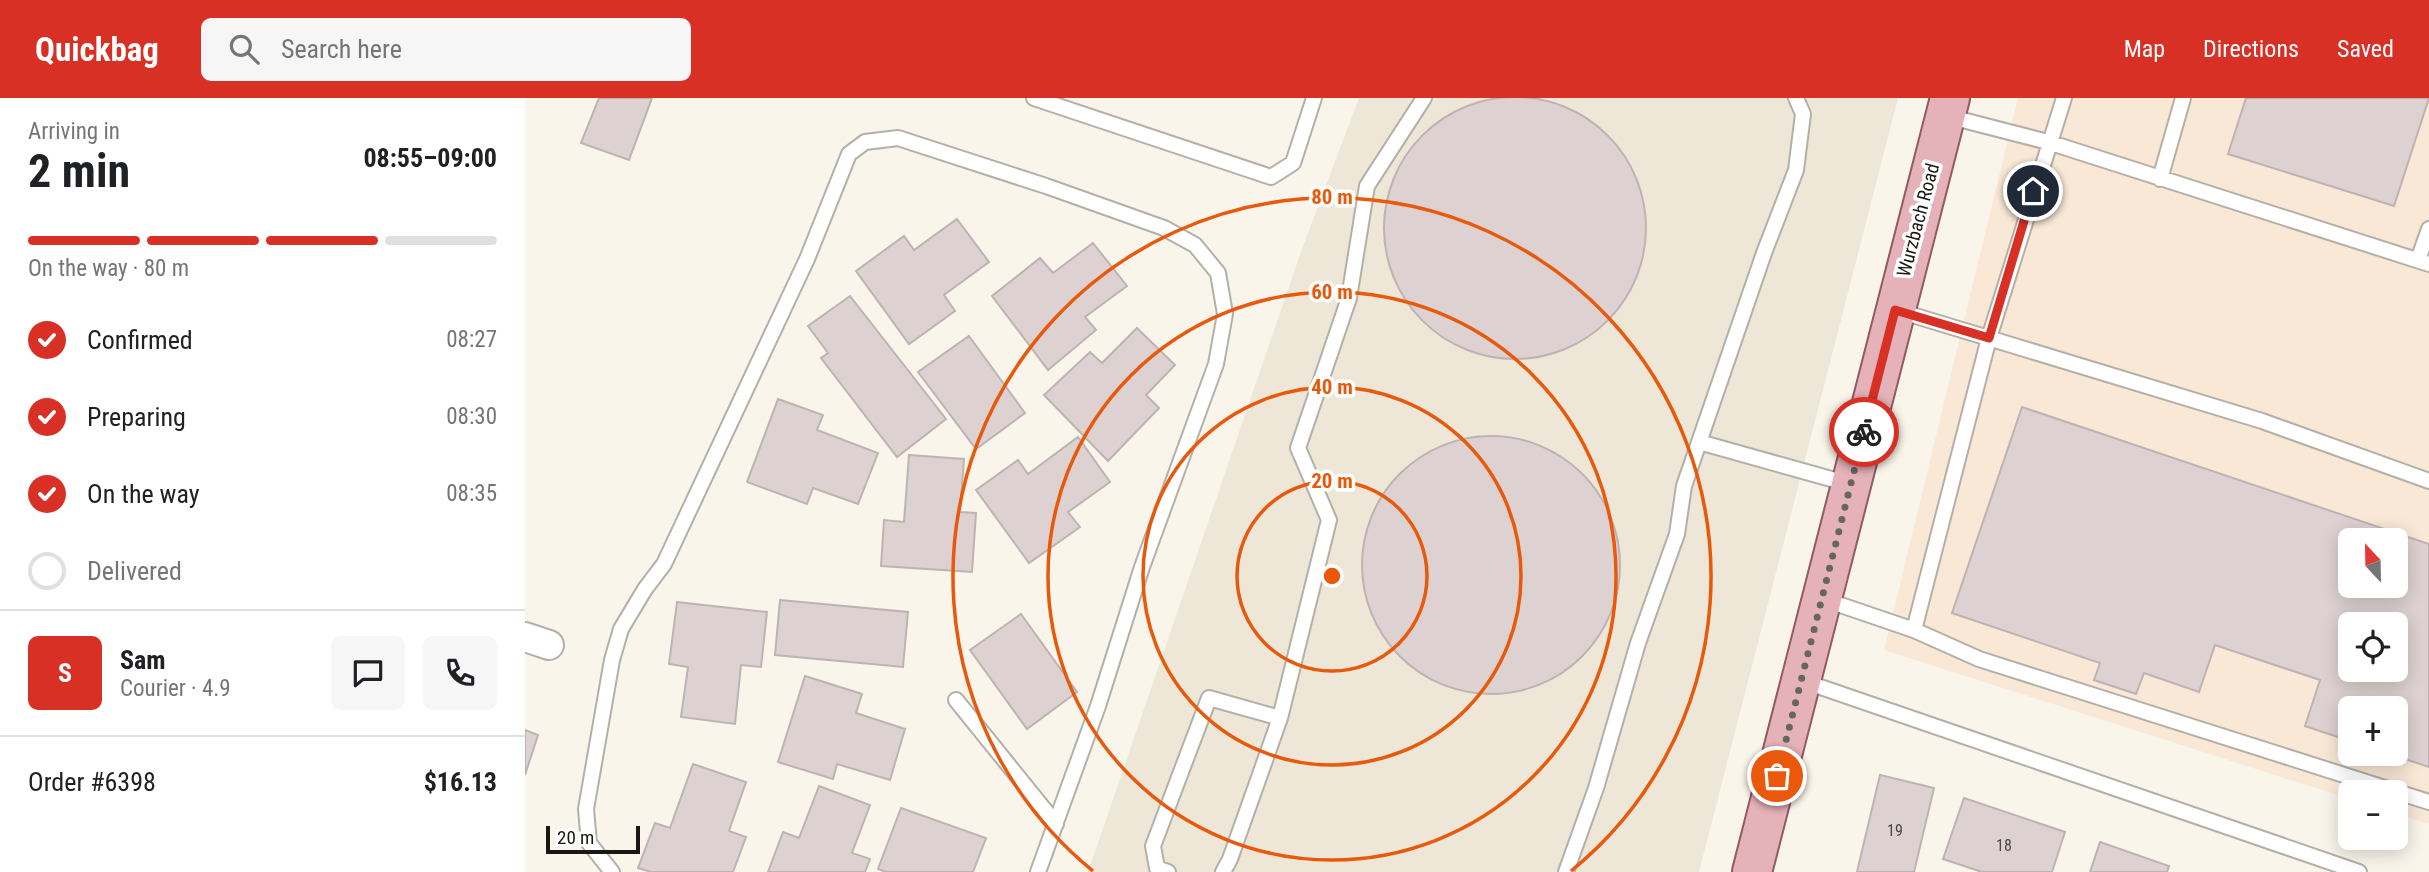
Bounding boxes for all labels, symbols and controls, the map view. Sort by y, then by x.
search box [201,18,691,81]
text: Quickbag [35,30,159,69]
icon: search [225,30,263,68]
text: Search here [281,34,402,64]
text: Map [2124,35,2165,63]
text: Directions [2203,35,2299,63]
text: Saved [2337,35,2394,63]
text: Arriving in [28,118,120,145]
text: 08:55–09:00 [363,143,497,173]
text: 2 min [28,144,130,198]
street label: Wurzbach Road [1892,161,1944,279]
pin [2003,161,2063,221]
icon: home [2014,172,2052,210]
text: 80 m [1311,185,1353,209]
text: On the way · 80 m [28,255,189,282]
text: 60 m [1311,280,1353,304]
icon: check [28,321,66,359]
text: Confirmed [87,325,193,355]
text: 08:27 [446,326,497,353]
text: 40 m [1311,375,1353,399]
courier [1829,397,1899,467]
icon: check [28,398,66,436]
text: Preparing [87,402,186,432]
text: 08:30 [446,403,497,430]
icon: bike [1845,413,1883,451]
text: 20 m [1311,469,1353,493]
icon: check [28,475,66,513]
text: On the way [87,479,200,509]
text: 08:35 [446,480,497,507]
north arrow [2338,528,2408,598]
map controls [2338,528,2408,850]
text: Delivered [87,556,182,586]
centre of rings [1320,564,1344,588]
button: locate [2338,612,2408,682]
button: chat [331,636,405,710]
button: phone [423,636,497,710]
text: Sam [120,645,166,675]
text: S [58,658,72,688]
text: Courier · 4.9 [120,675,231,702]
button: + [2338,696,2408,766]
pin [1747,746,1807,806]
icon: bag [1758,757,1796,795]
text: Order #6398 [28,767,156,797]
text: $16.13 [424,767,497,797]
button: − [2338,780,2408,850]
house number: 19 [1887,821,1903,840]
scale bar [546,823,641,855]
text: 20 m [557,826,594,849]
house number: 18 [1996,836,2012,855]

